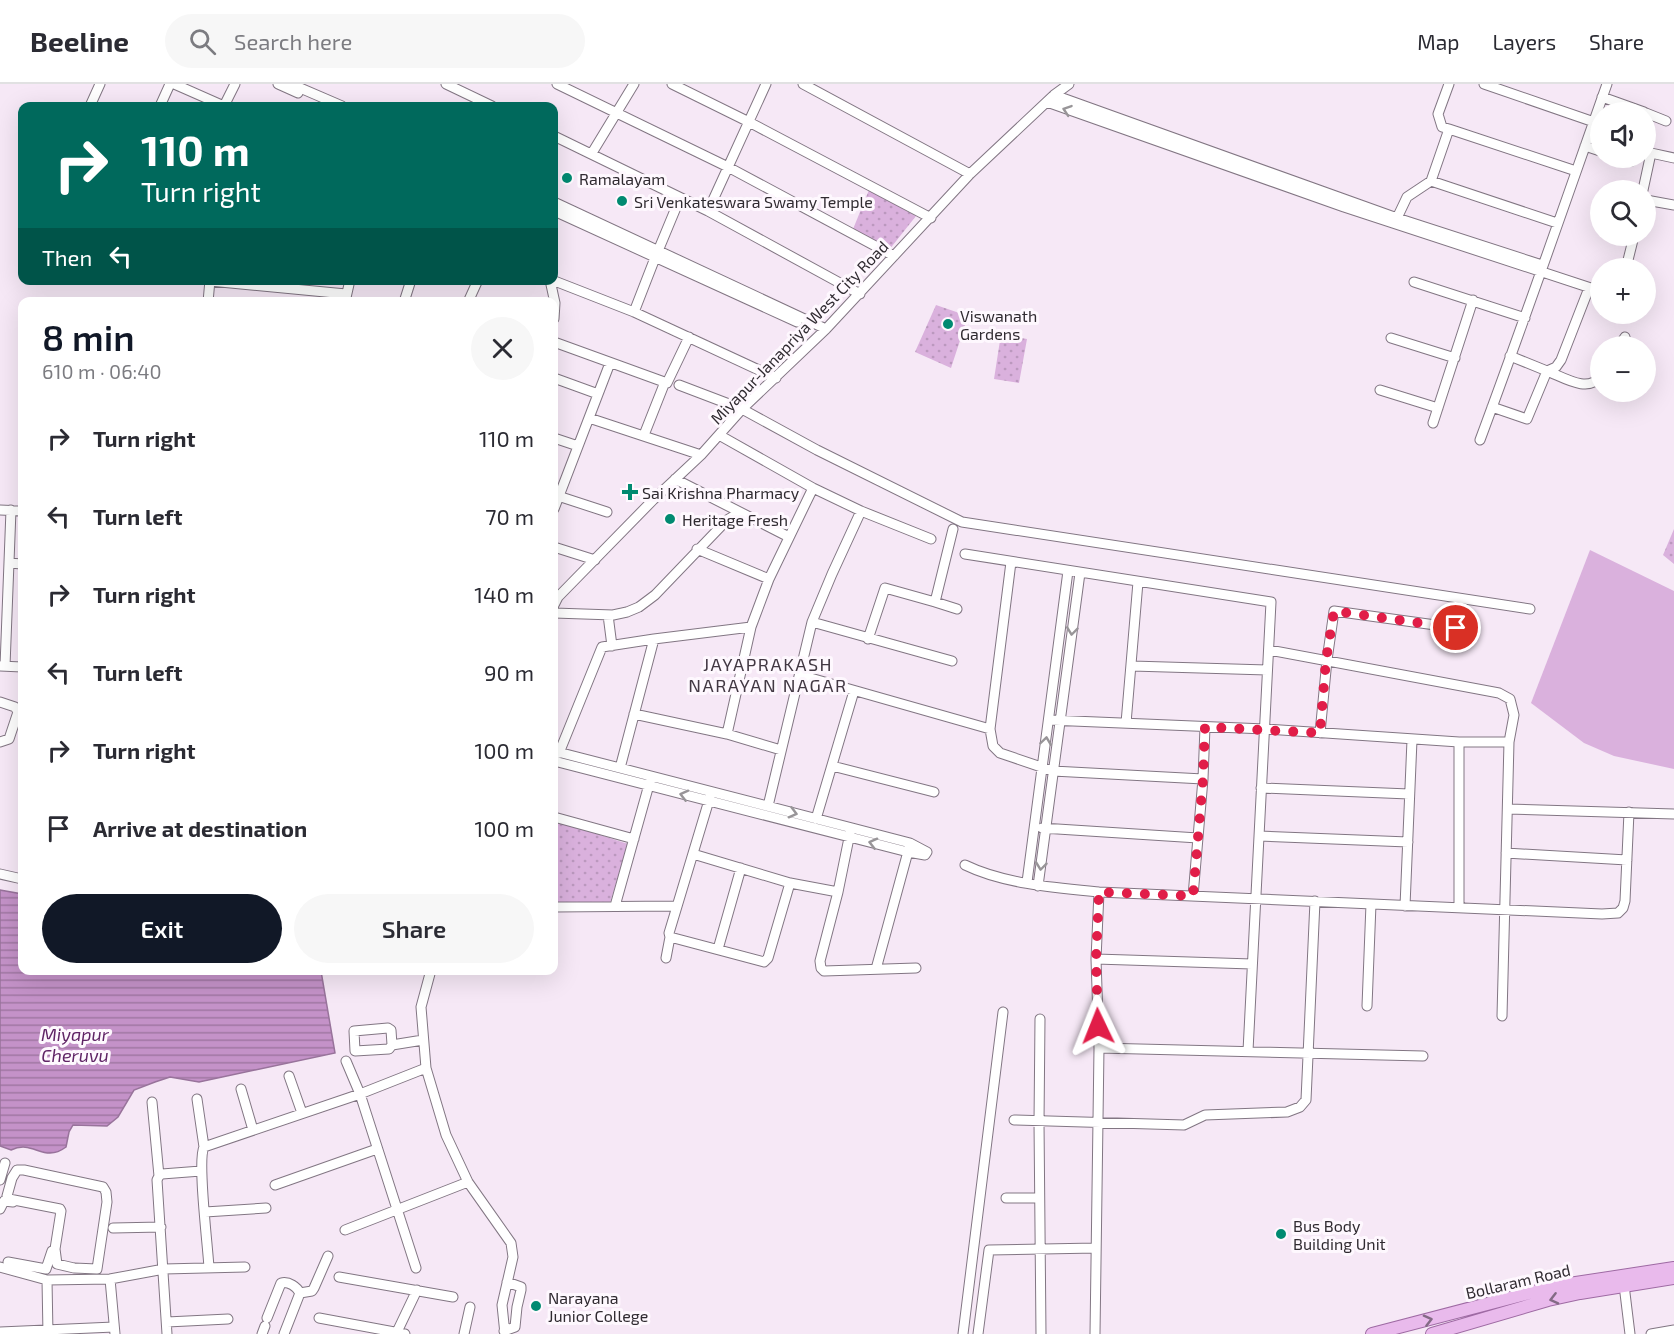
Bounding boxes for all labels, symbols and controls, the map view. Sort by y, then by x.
search box [165,14,585,68]
text: Beeline [30,24,129,58]
icon: search [186,25,219,58]
text: Search here [234,28,352,54]
text: Map [1417,29,1459,54]
text: Layers [1492,29,1556,54]
text: Share [1589,29,1644,54]
map controls [1590,102,1656,402]
button: sound [1590,102,1656,168]
one-way arrow [1062,104,1073,117]
text: 110 m [141,124,250,174]
icon: right [42,126,120,204]
place label: Ramalayam [579,169,665,188]
marker: Ramalayam [560,171,574,185]
text: Turn right [141,175,261,207]
button: search [1590,180,1656,246]
place label: Sri Venkateswara Swamy Temple [634,192,873,211]
marker: Sri Venkateswara Swamy Temple [615,194,629,208]
street label: Miyapur-Janapriya West City Road [706,236,892,428]
icon: left [104,240,137,273]
text: Then [42,244,92,270]
button: + [1590,258,1656,324]
place label: Viswanath Gardens [960,306,1037,343]
text: 8 min [42,315,135,358]
button: close [471,317,534,380]
marker: Viswanath Gardens [941,317,955,331]
button: − [1590,336,1656,402]
text: 610 m · 06:40 [42,359,162,383]
icon: right [42,422,75,455]
text: Turn right [93,425,195,451]
text: 110 m [479,425,534,451]
place label: Sai Krishna Pharmacy [642,483,800,502]
marker: Sai Krishna Pharmacy [623,485,637,499]
icon: left [42,500,75,533]
text: Turn left [93,503,182,529]
text: 70 m [485,503,534,529]
place label: Heritage Fresh [682,510,788,529]
marker: Heritage Fresh [663,512,677,526]
icon: right [42,578,75,611]
text: Turn right [93,581,195,607]
text: 140 m [474,581,534,607]
pin [1430,602,1481,653]
icon: arrive [1439,611,1472,644]
one-way arrow [1066,626,1079,635]
district label: JAYAPRAKASH NARAYAN NAGAR [688,653,848,696]
icon: left [42,656,75,689]
text: Turn left [93,659,182,685]
text: 90 m [484,659,534,685]
icon: right [42,734,75,767]
one-way arrow [1039,736,1051,746]
text: Turn right [93,737,195,763]
text: 100 m [475,737,534,763]
one-way arrow [679,789,689,802]
one-way arrow [787,806,798,818]
icon: arrive [42,812,75,845]
text: Arrive at destination [93,815,307,841]
text: 100 m [475,815,534,841]
one-way arrow [868,838,878,851]
one-way arrow [1035,861,1048,870]
button: Exit [42,894,282,963]
button: Share [294,894,534,963]
position arrow [1066,994,1130,1058]
water label: Miyapur Cheruvu [41,1023,110,1066]
place label: Bus Body Building Unit [1293,1216,1386,1253]
marker: Bus Body Building Unit [1274,1227,1288,1241]
street label: Bollaram Road [1464,1260,1572,1302]
place label: Narayana Junior College [548,1288,648,1325]
one-way arrow [1550,1291,1560,1304]
marker: Narayana Junior College [529,1299,543,1313]
one-way arrow [1423,1314,1433,1327]

